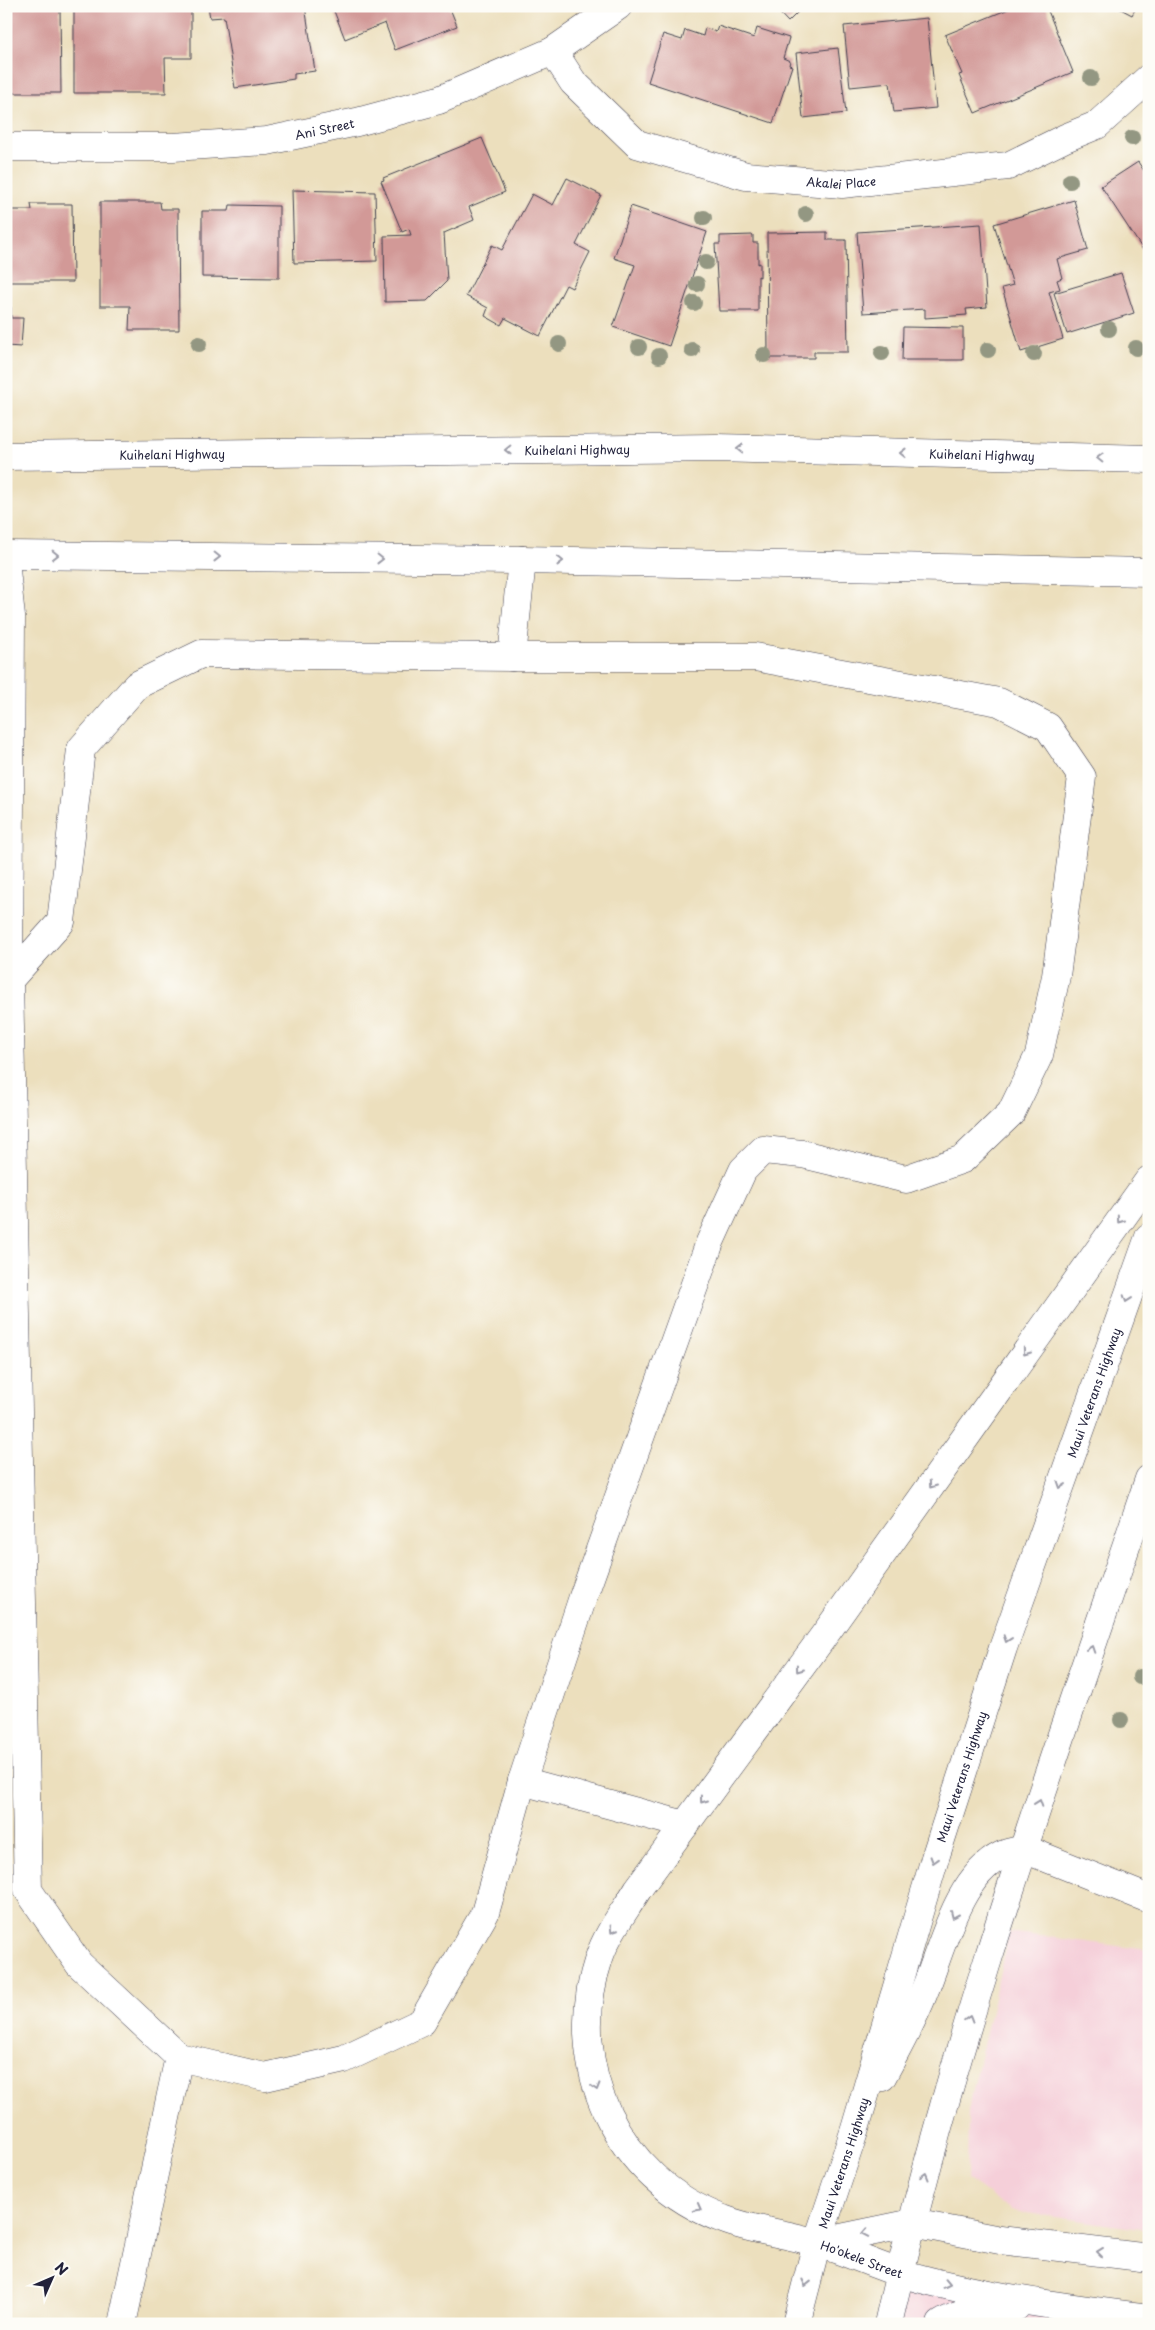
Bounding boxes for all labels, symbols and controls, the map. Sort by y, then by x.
street label: Ani Street [293,114,356,144]
street label: Akalei Place [806,171,877,193]
street label: Kuihelani Highway [524,440,630,459]
one-way arrow [736,443,744,454]
street label: Kuihelani Highway [929,444,1035,465]
street label: Kuihelani Highway [119,445,225,464]
one-way arrow [503,445,511,455]
one-way arrow [898,448,906,458]
one-way arrow [1096,453,1104,463]
one-way arrow [51,550,59,561]
one-way arrow [214,552,222,562]
one-way arrow [376,554,384,564]
one-way arrow [556,556,564,566]
one-way arrow [1118,1214,1126,1223]
one-way arrow [1123,1294,1133,1303]
street label: Maui Veterans Highway [1062,1325,1125,1460]
one-way arrow [1023,1347,1032,1356]
one-way arrow [929,1479,938,1489]
one-way arrow [1057,1481,1067,1489]
one-way arrow [1003,1634,1013,1642]
one-way arrow [1086,1645,1096,1653]
one-way arrow [797,1663,805,1672]
street label: Maui Veterans Highway [932,1709,991,1844]
one-way arrow [700,1794,709,1804]
one-way arrow [1033,1799,1043,1807]
one-way arrow [930,1855,940,1863]
one-way arrow [949,1910,960,1919]
one-way arrow [610,1925,619,1934]
one-way arrow [963,2016,973,2024]
one-way arrow [591,2082,601,2091]
street label: Maui Veterans Highway [814,2095,873,2231]
one-way arrow [919,2171,930,2180]
one-way arrow [693,2201,702,2211]
one-way arrow [860,2227,869,2237]
street label: Ho'okele Street [818,2236,905,2282]
one-way arrow [1096,2247,1104,2258]
north arrow [28,2252,78,2302]
text: N [50,2257,73,2280]
one-way arrow [943,2278,952,2289]
one-way arrow [802,2279,812,2287]

